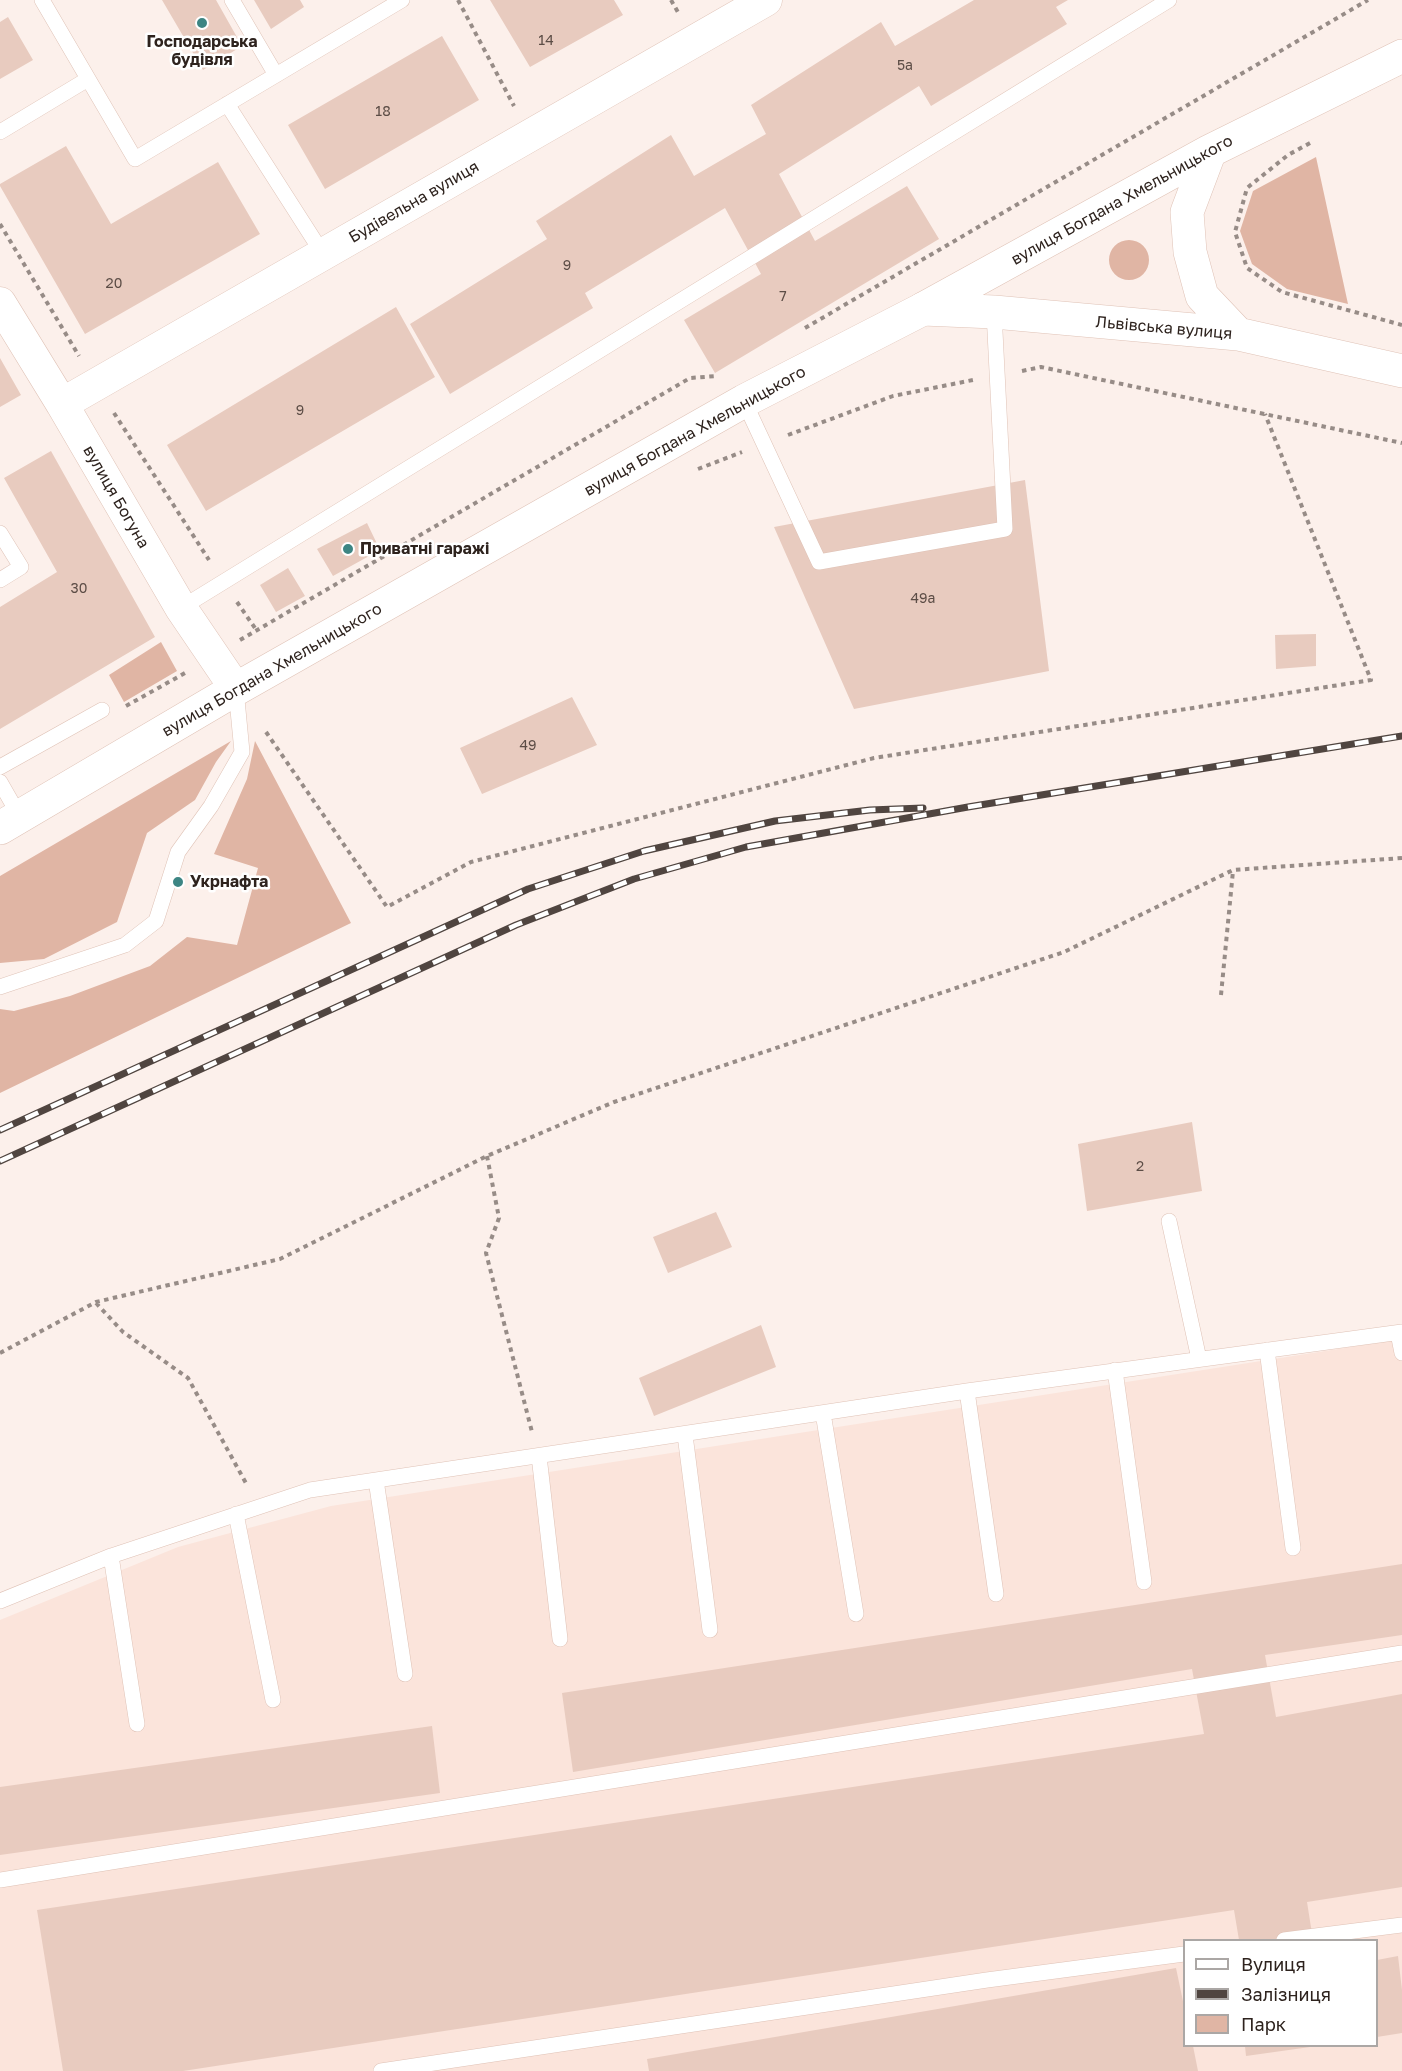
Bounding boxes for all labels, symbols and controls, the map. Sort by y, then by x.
marker: Господарська будівля [195,16,209,30]
place label: Господарська будівля [146,32,258,70]
house number: 14 [538,33,554,49]
house number: 5а [897,58,913,74]
house number: 18 [375,104,391,120]
street label: вулиця Богдана Хмельницького [1008,131,1236,269]
street label: Будівельна вулиця [346,157,482,247]
house number: 9 [563,258,571,274]
house number: 20 [106,276,122,292]
house number: 7 [779,289,787,305]
street label: Львівська вулиця [1095,312,1233,344]
street label: вулиця Богдана Хмельницького [581,362,809,500]
house number: 9 [296,403,304,419]
street label: вулиця Богуна [79,442,153,552]
place label: Приватні гаражі [360,539,489,559]
marker: Приватні гаражі [341,542,355,556]
house number: 30 [71,581,87,597]
house number: 49а [911,591,935,607]
street label: вулиця Богдана Хмельницького [159,599,385,741]
house number: 49 [519,738,537,754]
place label: Укрнафта [190,872,268,892]
marker: Укрнафта [171,875,185,889]
house number: 2 [1136,1159,1144,1175]
legend [1183,1939,1378,2047]
text: Вулиця [1241,1953,1306,1975]
text: Залізниця [1241,1983,1331,2005]
text: Парк [1241,2013,1286,2035]

